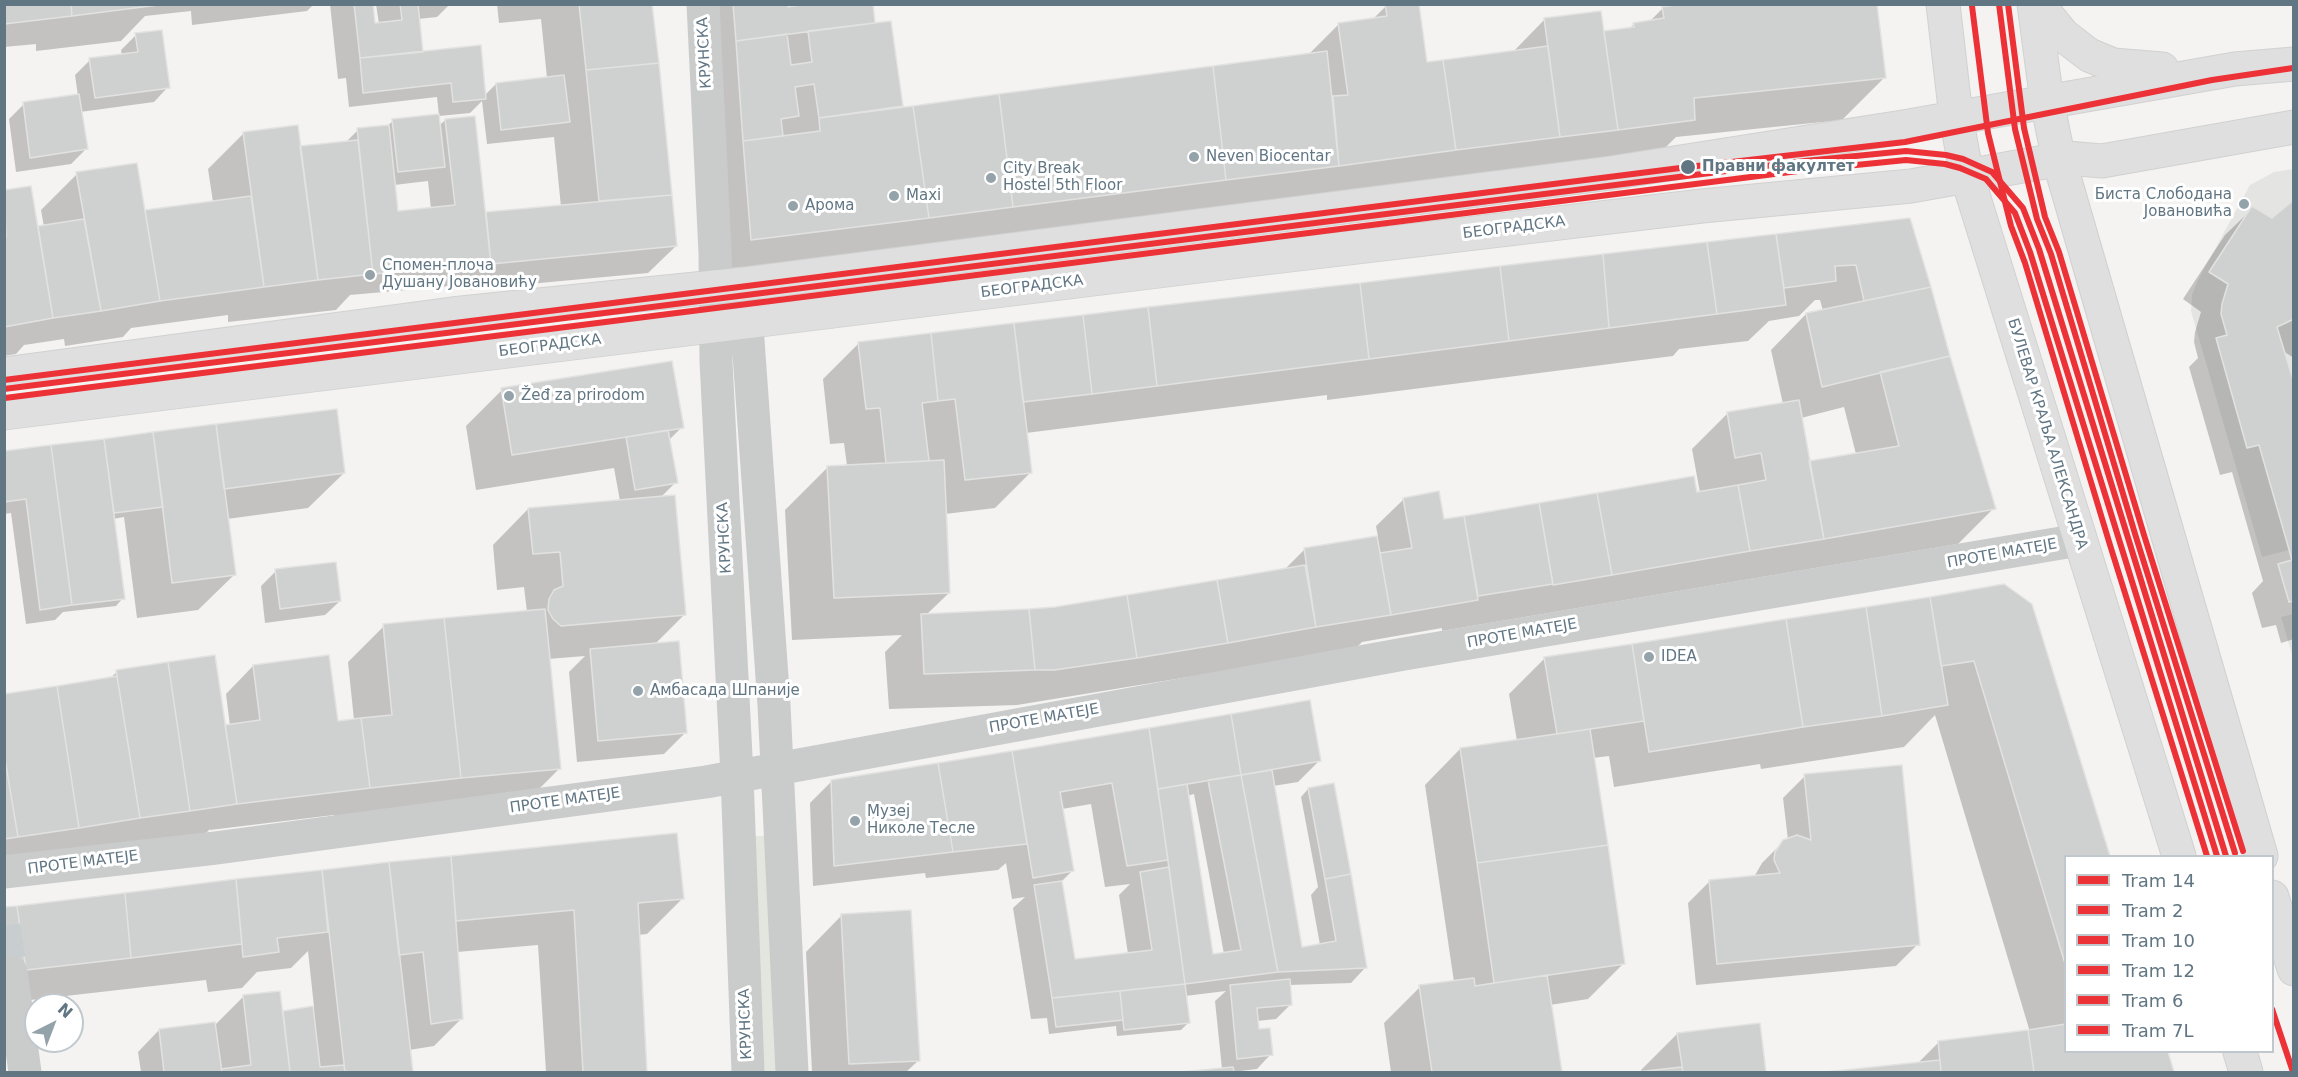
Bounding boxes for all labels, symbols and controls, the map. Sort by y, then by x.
street label: КРУНСКА [694,17,716,89]
place label: Neven Biocentar [1206,148,1331,166]
marker: Neven Biocentar [1187,150,1201,164]
marker: Правни факултет [1679,158,1697,176]
place label: Правни факултет [1702,158,1855,176]
place label: City Break Hostel 5th Floor [1003,160,1122,195]
marker: City Break Hostel 5th Floor [984,171,998,185]
place label: Биста Слободана Јовановића [2095,186,2232,221]
place label: Maxi [906,187,941,205]
marker: Maxi [887,189,901,203]
place label: Арома [805,197,854,215]
marker: Биста Слободана Јовановића [2237,197,2251,211]
marker: Арома [786,199,800,213]
street label: БЕОГРАДСКА [1462,213,1566,243]
place label: Спомен-плоча Душану Јовановићу [382,257,537,292]
marker: Спомен-плоча Душану Јовановићу [363,268,377,282]
street label: БЕОГРАДСКА [980,272,1084,302]
street label: БУЛЕВАР КРАЉА АЛЕКСАНДРА [2003,316,2091,552]
street label: БЕОГРАДСКА [498,331,602,361]
place label: Žeđ za prirodom [521,387,645,405]
marker: Žeđ za prirodom [502,389,516,403]
street label: КРУНСКА [714,502,736,574]
street label: ПРОТЕ МАТЕЈЕ [1946,535,2058,573]
street label: ПРОТЕ МАТЕЈЕ [1466,615,1578,653]
place label: IDEA [1661,648,1697,666]
marker: IDEA [1642,650,1656,664]
place label: Амбасада Шпаније [650,682,800,700]
marker: Амбасада Шпаније [631,684,645,698]
street label: ПРОТЕ МАТЕЈЕ [988,700,1100,738]
street label: ПРОТЕ МАТЕЈЕ [509,784,621,818]
place label: Музеј Николе Тесле [867,803,975,838]
marker: Музеј Николе Тесле [848,814,862,828]
street label: ПРОТЕ МАТЕЈЕ [27,847,139,879]
legend [2064,855,2274,1053]
text: Tram 14 [2122,870,2195,891]
text: Tram 2 [2122,900,2184,921]
text: Tram 10 [2122,930,2195,951]
text: Tram 12 [2122,960,2195,981]
street label: КРУНСКА [736,988,756,1060]
text: Tram 6 [2122,990,2184,1011]
north arrow [24,993,84,1053]
text: N [54,999,76,1022]
text: Tram 7L [2122,1020,2194,1041]

